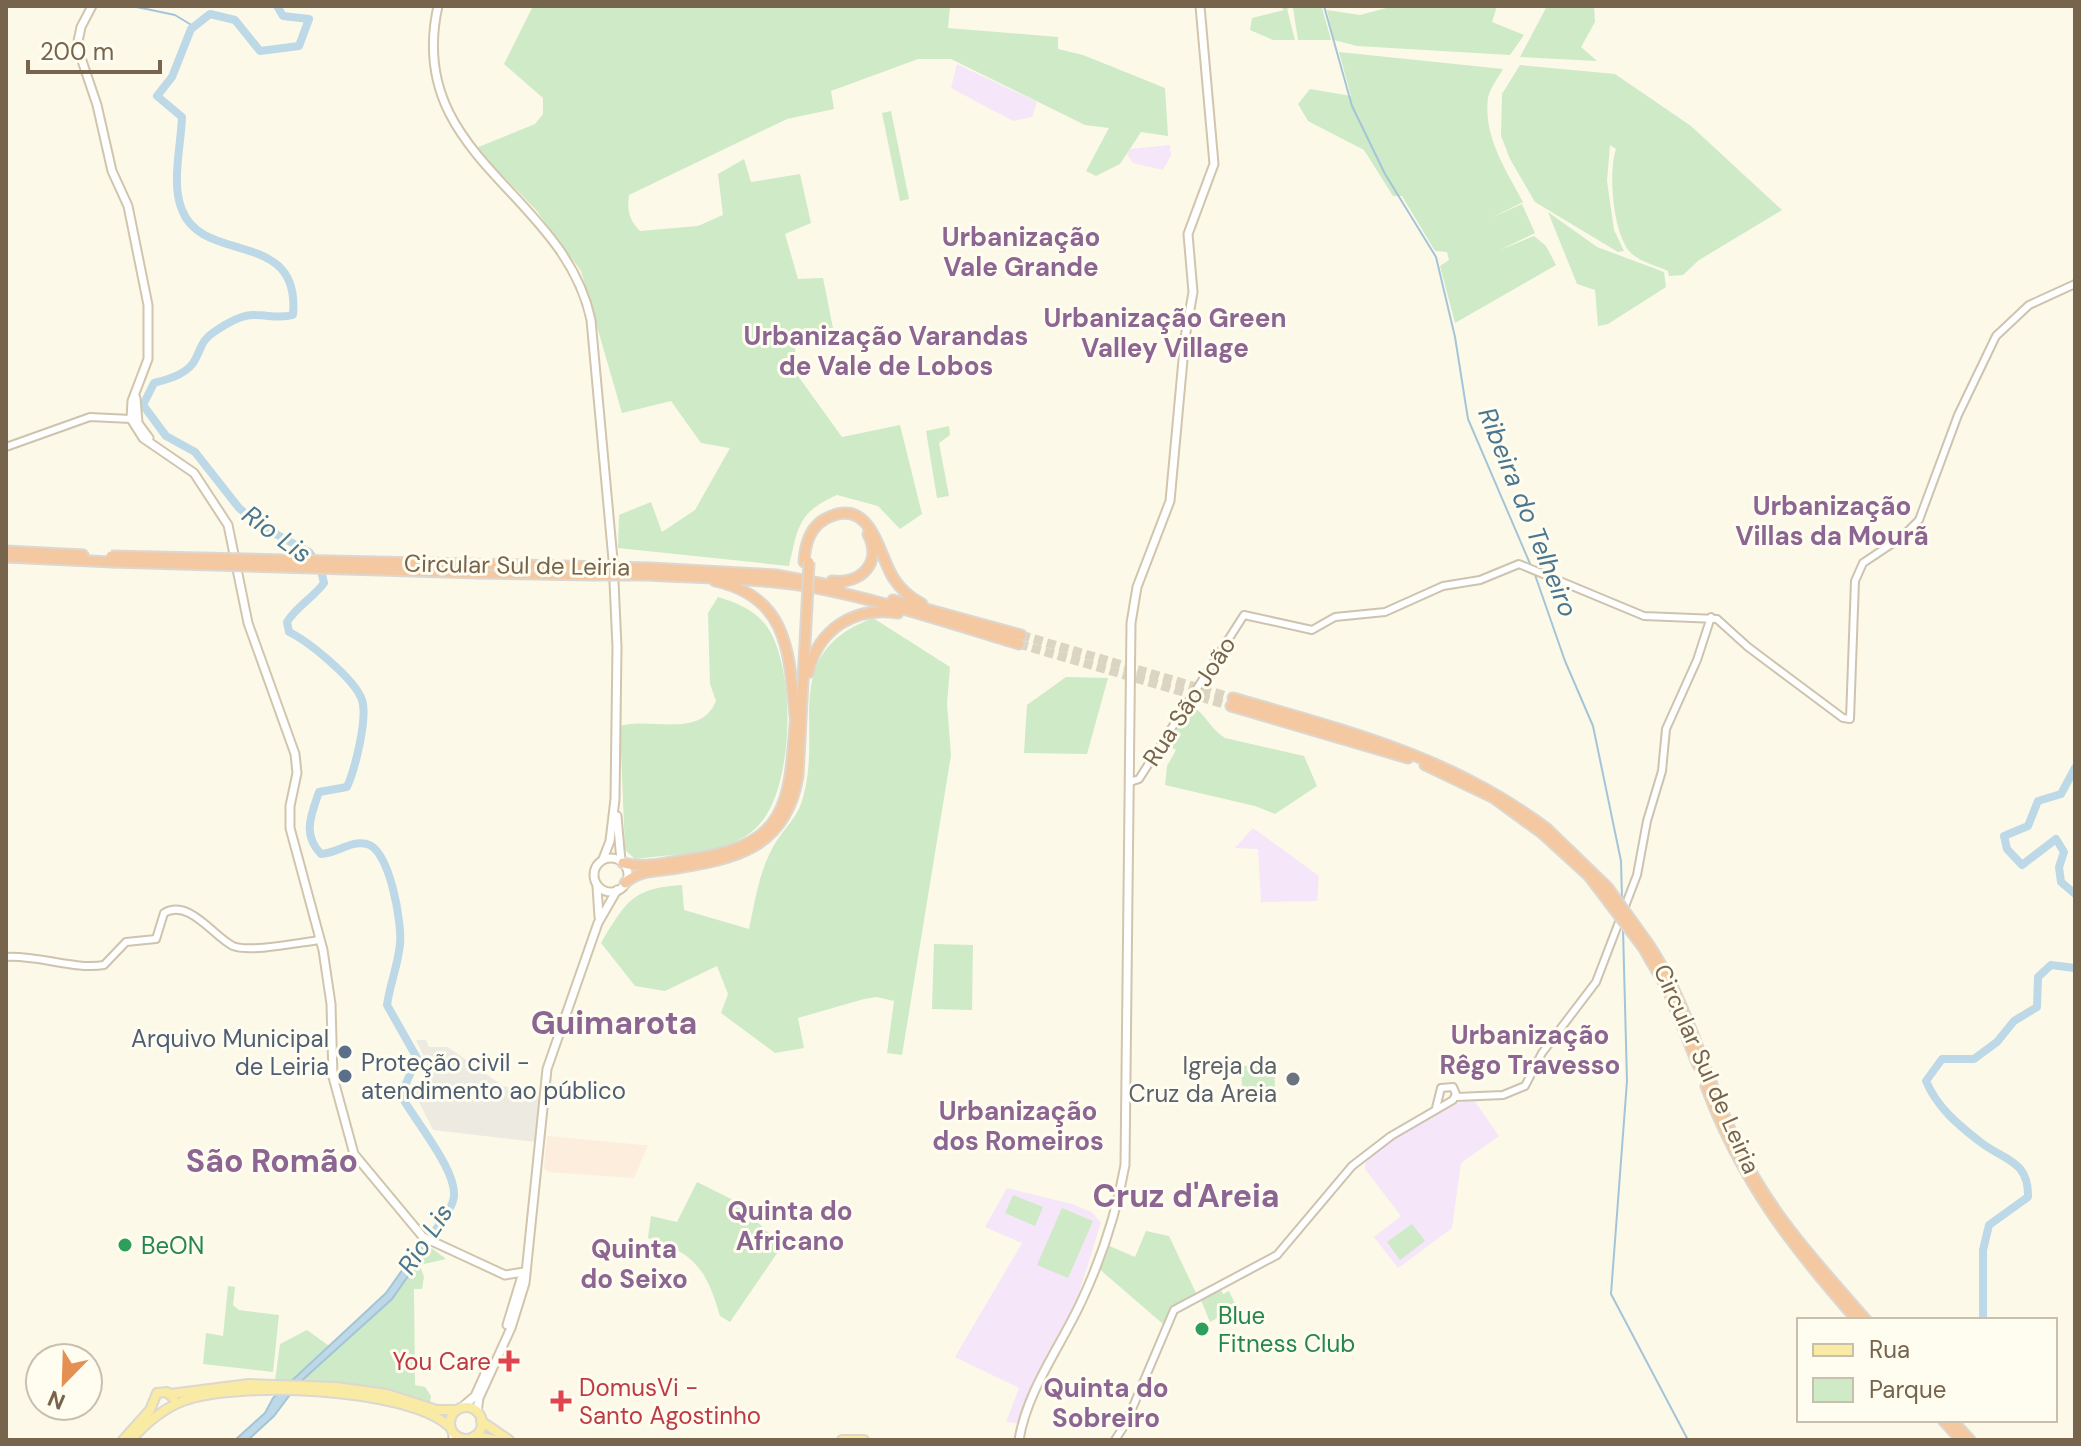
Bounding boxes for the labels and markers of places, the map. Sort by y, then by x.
place label: Arquivo Municipal de Leiria [131,1023,329,1082]
marker: Arquivo Municipal de Leiria [336,1043,354,1061]
place label: Proteção civil - atendimento ao público [361,1047,626,1106]
place label: Igreja da Cruz da Areia [1128,1050,1277,1109]
marker: Proteção civil - atendimento ao público [336,1067,354,1085]
marker: Igreja da Cruz da Areia [1284,1070,1302,1088]
place label: BeON [141,1230,204,1261]
marker: BeON [116,1236,134,1254]
place label: Blue Fitness Club [1218,1300,1355,1359]
marker: Blue Fitness Club [1193,1320,1211,1338]
place label: You Care [392,1346,491,1377]
marker: You Care [498,1350,520,1372]
place label: DomusVi - Santo Agostinho [579,1372,761,1431]
marker: DomusVi - Santo Agostinho [550,1390,572,1412]

